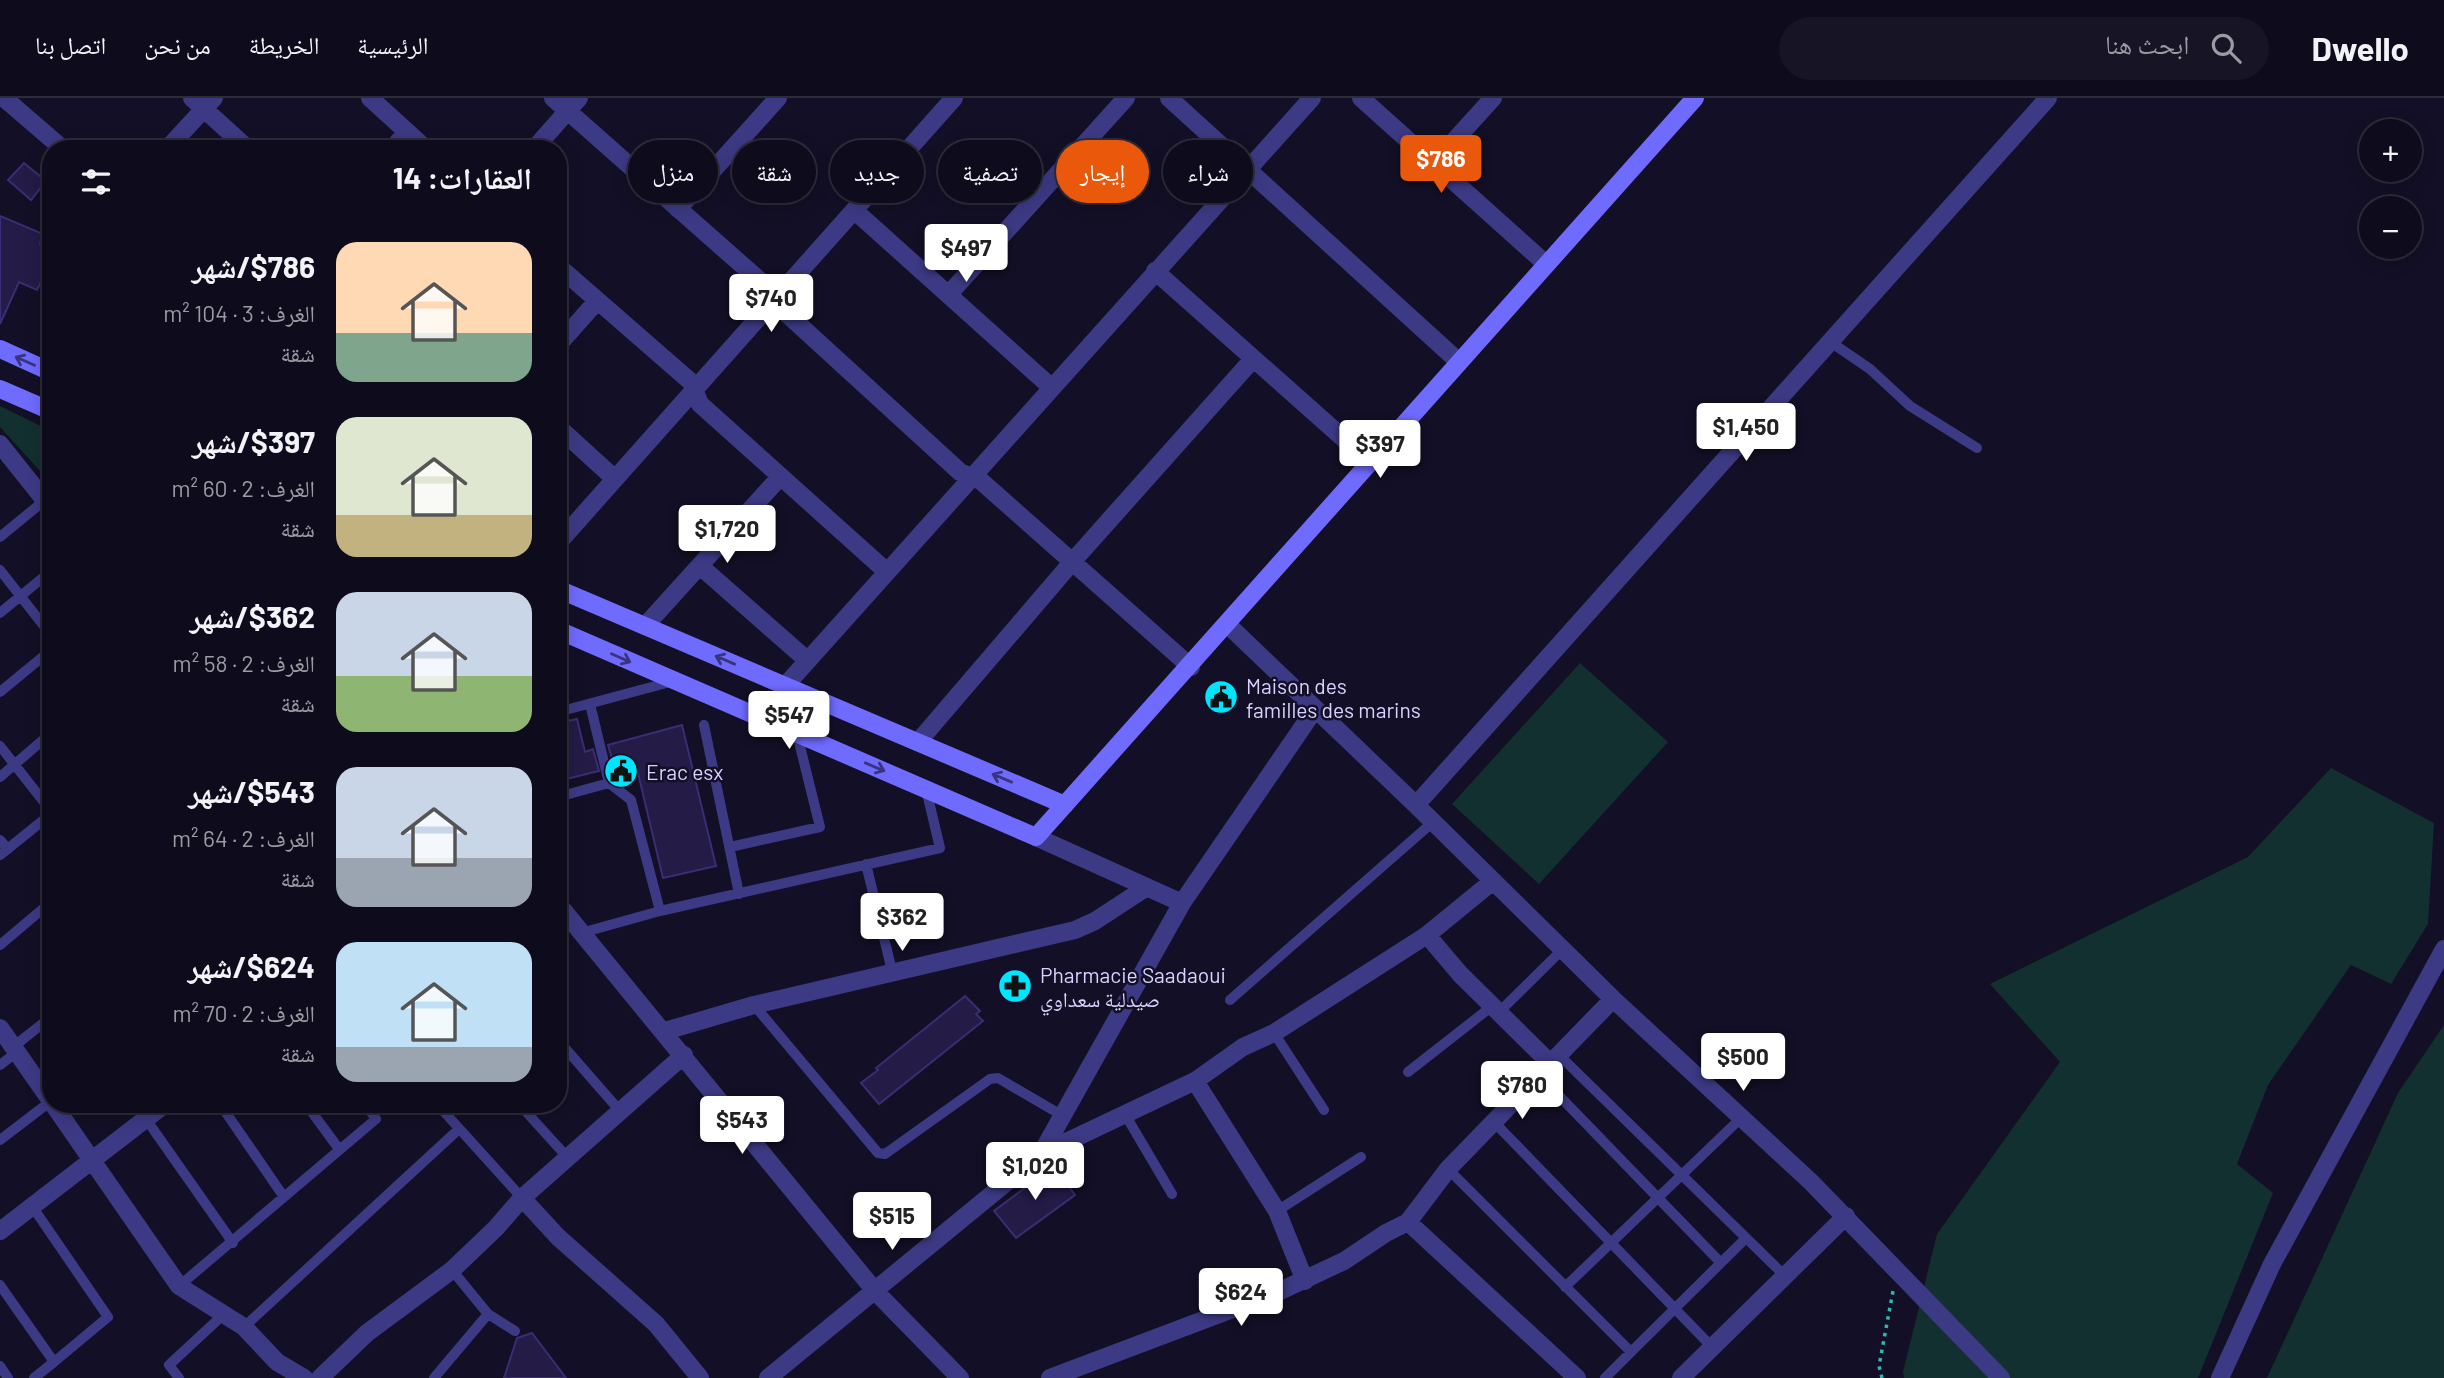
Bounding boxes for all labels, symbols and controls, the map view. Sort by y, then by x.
search box [1779,17,2269,80]
text: ابحث هنا [2105,28,2189,59]
text: Dwello [2311,28,2409,68]
icon: search [2207,29,2245,67]
text: اتصل بنا [35,30,106,59]
text: من نحن [144,30,211,59]
text: الخريطة [249,30,319,59]
text: الرئيسية [357,30,429,59]
map controls [2359,119,2422,259]
button: + [2359,119,2422,182]
pin: $786 [1400,136,1482,195]
chip: منزل [628,140,718,203]
chip: شقة [732,140,816,203]
chip: جديد [830,140,924,203]
chip: تصفية [938,140,1042,203]
chip: إيجار [1056,140,1149,203]
chip: شراء [1163,140,1253,203]
text: $786 [1416,144,1466,172]
text: العقارات: 14 [393,159,532,195]
icon: filters [77,163,115,201]
button: − [2359,196,2422,259]
pin: $497 [925,225,1007,284]
text: $497 [941,233,991,261]
text: $786/شهر [192,248,315,284]
icon: home [392,270,476,354]
pin: $740 [730,274,812,334]
text: $740 [745,283,797,311]
text: الغرف: 3 · 104 m² [163,299,315,327]
text: شقة [281,339,315,367]
one-way arrow [15,354,36,367]
pin: $1,450 [1689,404,1803,463]
text: $1,450 [1713,412,1779,440]
pin: $397 [1339,420,1421,480]
text: $397/شهر [192,423,315,459]
text: $397 [1355,429,1405,457]
icon: home [392,445,476,529]
text: الغرف: 2 · 60 m² [172,474,315,502]
pin: $1,720 [670,505,784,565]
text: شقة [281,514,315,542]
text: $1,720 [695,514,759,542]
text: $362/شهر [190,598,315,634]
icon: home [392,620,476,704]
text: الغرف: 2 · 58 m² [173,649,315,677]
one-way arrow [610,652,631,665]
one-way arrow [715,653,736,666]
place label: Maison des familles des marins [1246,673,1421,722]
public building icon: Maison des familles des marins [1202,678,1240,716]
text: شقة [281,689,315,717]
pin: $547 [748,692,830,751]
text: $547 [764,700,814,728]
public building icon: Erac esx [602,752,640,790]
place label: Erac esx [646,759,723,784]
one-way arrow [864,761,885,774]
one-way arrow [992,771,1013,784]
text: $543/شهر [188,773,315,809]
icon: home [392,795,476,879]
text: الغرف: 2 · 64 m² [172,824,315,852]
text: شقة [281,864,315,892]
pin: $362 [861,894,943,953]
text: $362 [877,902,927,930]
text: $624/شهر [188,948,315,984]
place label: Pharmacie Saadaoui صيدلية سعداوي [1040,962,1226,1016]
pharmacy icon: Pharmacie Saadaoui صيدلية سعداوي [996,967,1034,1005]
icon: home [392,970,476,1054]
text: الغرف: 2 · 70 m² [173,999,315,1027]
pin: $500 [1702,1034,1784,1093]
text: شقة [281,1039,315,1067]
text: $500 [1717,1042,1769,1070]
pin: $780 [1481,1062,1563,1121]
text: $780 [1497,1070,1547,1098]
pin: $543 [701,1096,783,1156]
text: $543 [716,1105,768,1133]
pin: $1,020 [978,1142,1092,1202]
text: $1,020 [1002,1151,1068,1179]
pin: $515 [851,1192,933,1252]
text: $515 [869,1201,915,1229]
pin: $624 [1200,1268,1282,1328]
text: $624 [1215,1277,1267,1305]

